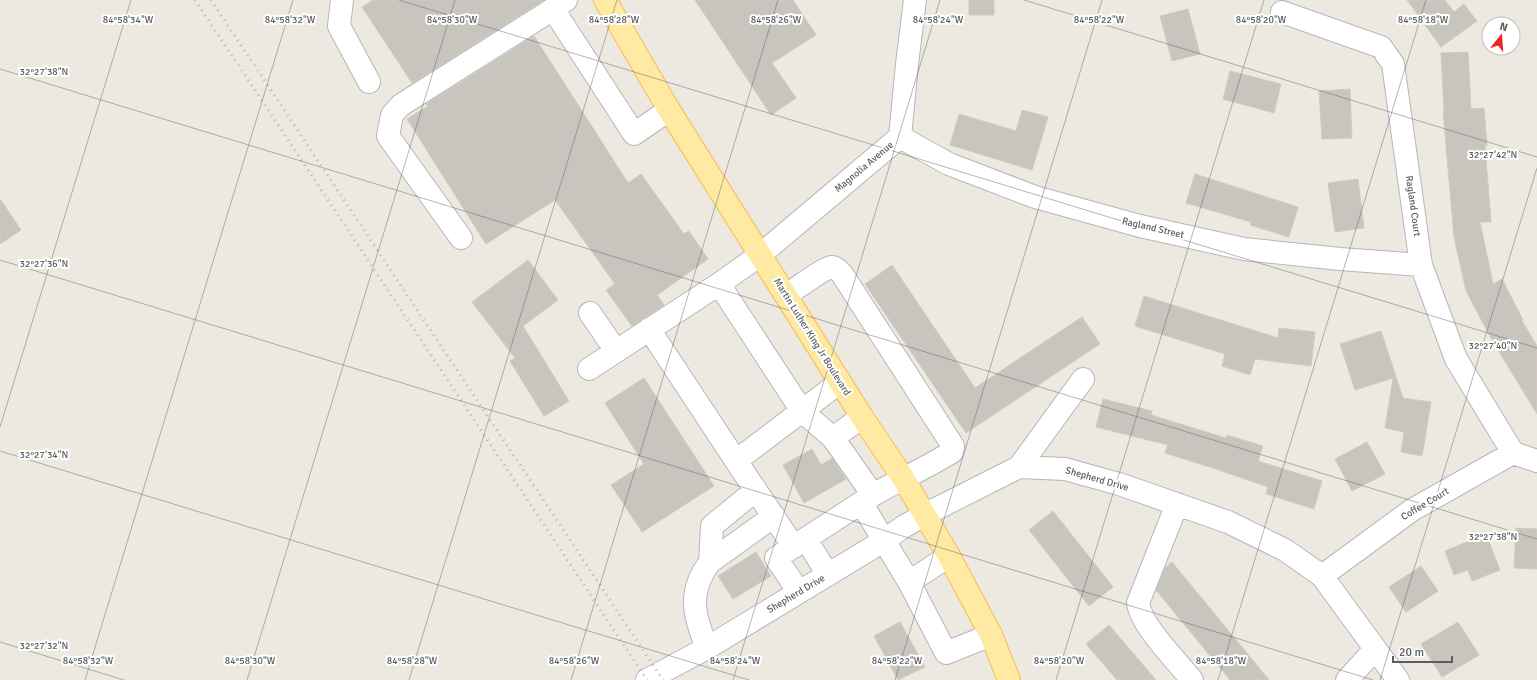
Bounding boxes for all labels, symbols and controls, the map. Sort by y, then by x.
text: 84°58'34"W [103,14,154,26]
text: 84°58'32"W [265,14,316,26]
text: 84°58'30"W [427,14,478,26]
text: 84°58'28"W [589,14,640,26]
text: 84°58'26"W [751,14,802,26]
text: 84°58'24"W [913,14,964,26]
text: 84°58'22"W [1074,14,1125,26]
text: 84°58'20"W [1236,14,1287,26]
text: 84°58'18"W [1398,14,1449,26]
north arrow [1481,16,1521,56]
text: N [1498,20,1509,34]
text: 32°27'38"N [20,66,68,78]
street label: Magnolia Avenue [832,139,896,195]
text: 32°27'42"N [1469,149,1517,161]
street label: Ragland Court [1403,175,1423,238]
street label: Ragland Street [1121,215,1186,241]
text: 32°27'36"N [20,258,68,270]
street label: Martin Luther King Jr Boulevard [771,276,853,398]
text: 32°27'40"N [1469,340,1517,352]
text: 32°27'34"N [20,449,68,461]
street label: Shepherd Drive [1064,464,1130,494]
street label: Coffee Court [1399,485,1452,523]
text: 32°27'38"N [1469,531,1517,543]
street label: Shepherd Drive [765,572,827,616]
scale bar [1393,638,1452,664]
text: 32°27'32"N [20,640,68,652]
text: 20 m [1399,645,1424,660]
text: 84°58'32"W [63,655,114,667]
text: 84°58'30"W [225,655,276,667]
text: 84°58'28"W [387,655,438,667]
text: 84°58'26"W [549,655,600,667]
text: 84°58'24"W [710,655,761,667]
text: 84°58'22"W [872,655,923,667]
text: 84°58'20"W [1034,655,1085,667]
text: 84°58'18"W [1196,655,1247,667]

